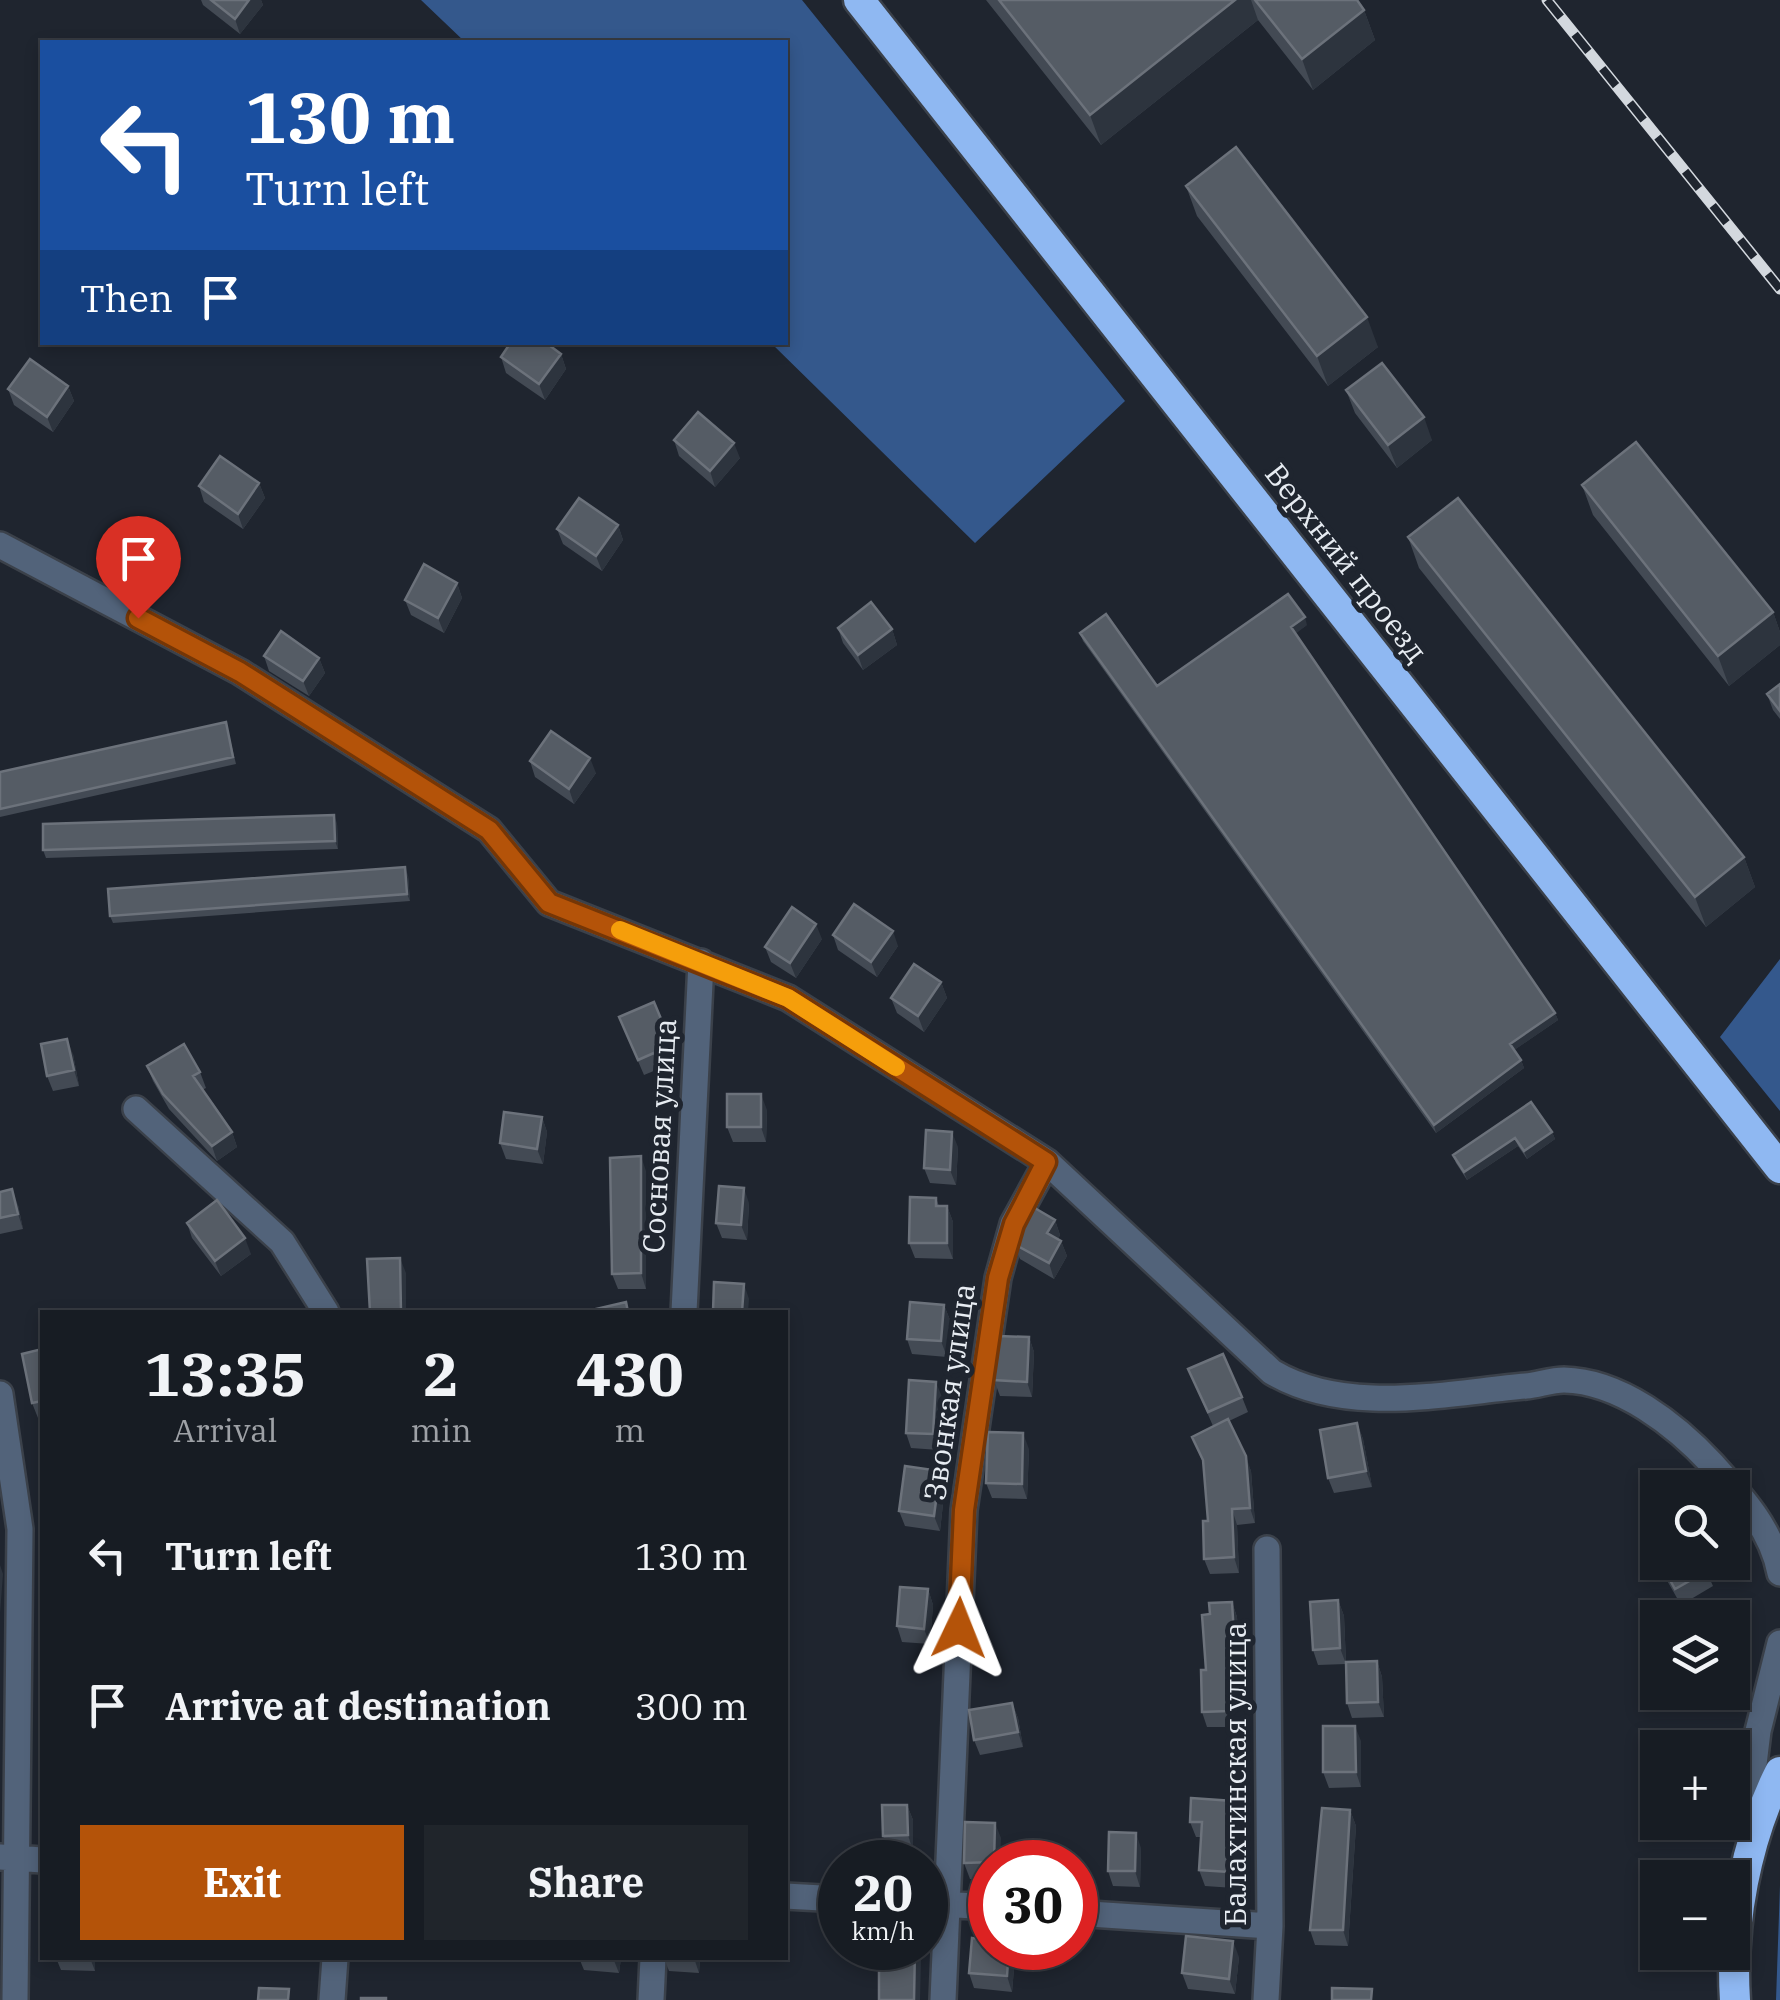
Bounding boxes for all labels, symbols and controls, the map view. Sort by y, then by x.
text: 130 m [245,71,455,162]
icon: left [80,80,210,210]
text: Turn left [245,159,429,217]
icon: arrive [193,270,248,325]
text: Then [80,273,173,322]
street label: Верхний проезд [1257,455,1437,670]
pin [96,516,181,619]
icon: arrive [111,531,166,586]
street label: Сосновая улица [633,1018,684,1254]
street label: Звонкая улица [914,1281,983,1503]
text: 13:35 [144,1334,306,1413]
text: 2 [423,1334,459,1413]
text: 430 [576,1334,684,1413]
text: Arrival [173,1409,277,1451]
text: min [411,1409,472,1451]
text: m [615,1409,645,1451]
map controls [1640,1470,1750,1970]
button: search [1640,1470,1750,1580]
icon: left [80,1528,135,1583]
text: Turn left [165,1531,332,1580]
text: 130 m [635,1531,748,1580]
position arrow [907,1576,1011,1680]
button: layers [1640,1600,1750,1710]
street label: Балахтинская улица [1215,1622,1254,1926]
icon: arrive [80,1678,135,1733]
text: Arrive at destination [165,1681,551,1730]
text: 300 m [635,1681,748,1730]
button: + [1640,1730,1750,1840]
button: Exit [80,1825,404,1940]
button: Share [424,1825,748,1940]
speed limit sign: 30 [968,1840,1098,1970]
text: 20 [853,1860,913,1925]
button: − [1640,1860,1750,1970]
text: km/h [851,1914,915,1947]

